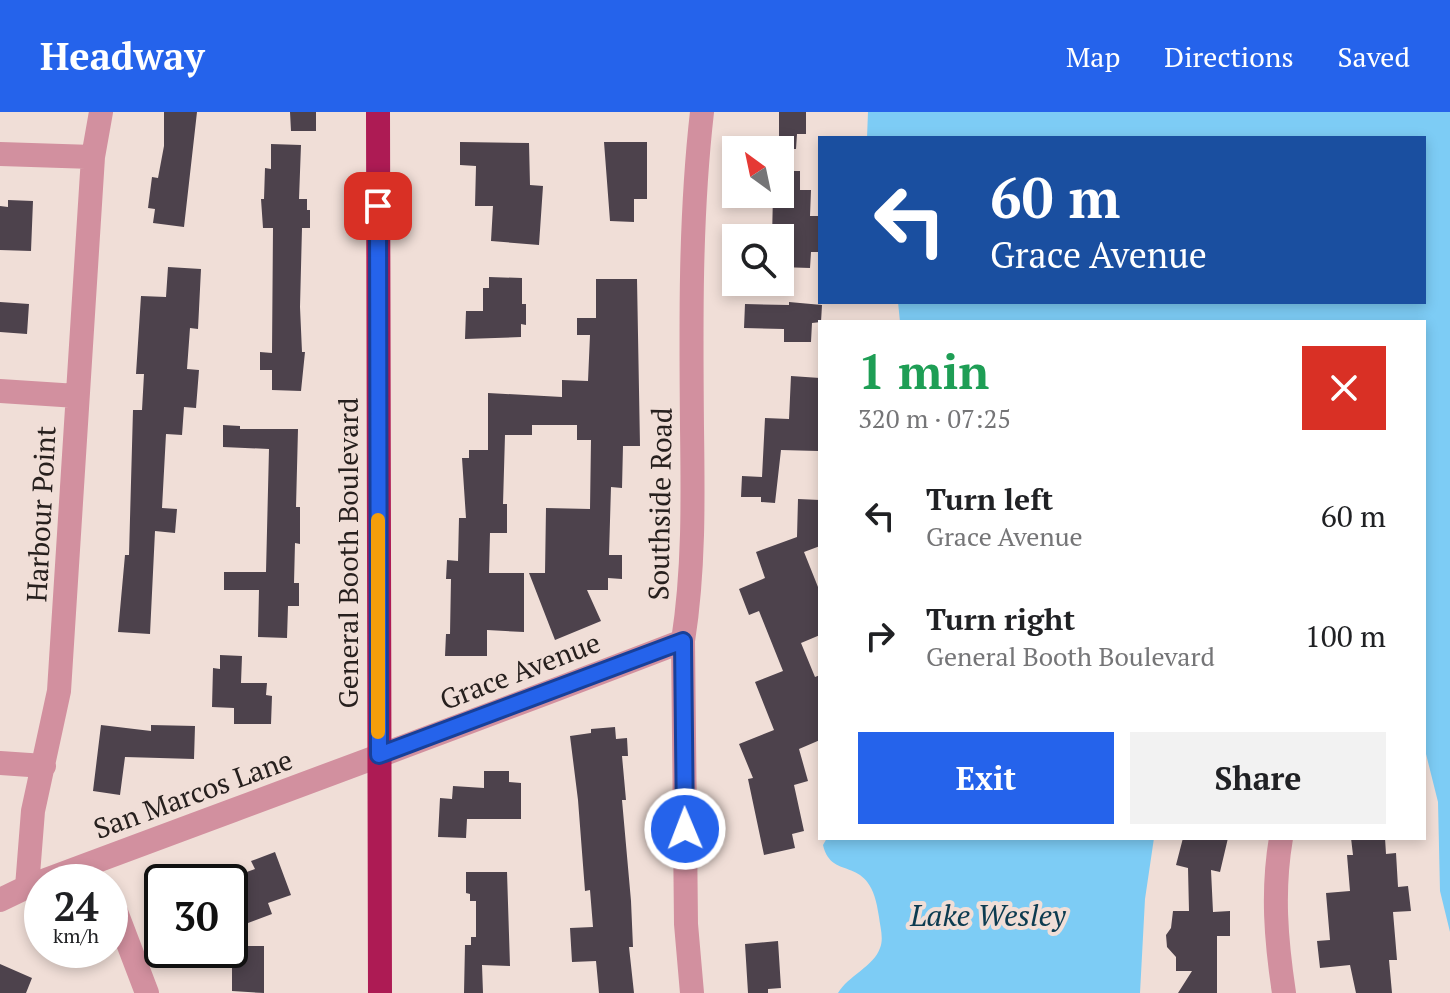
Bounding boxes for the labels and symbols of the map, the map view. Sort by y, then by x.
north arrow [722,136,794,208]
pin [344,172,412,240]
street label: General Booth Boulevard [329,397,366,709]
street label: Southside Road [639,407,680,601]
street label: Harbour Point [17,424,64,603]
street label: Grace Avenue [434,623,605,718]
street label: San Marcos Lane [88,740,297,847]
position arrow [643,787,727,871]
speed limit sign: 30 [144,864,248,968]
water label: Lake Wesley [909,895,1067,935]

